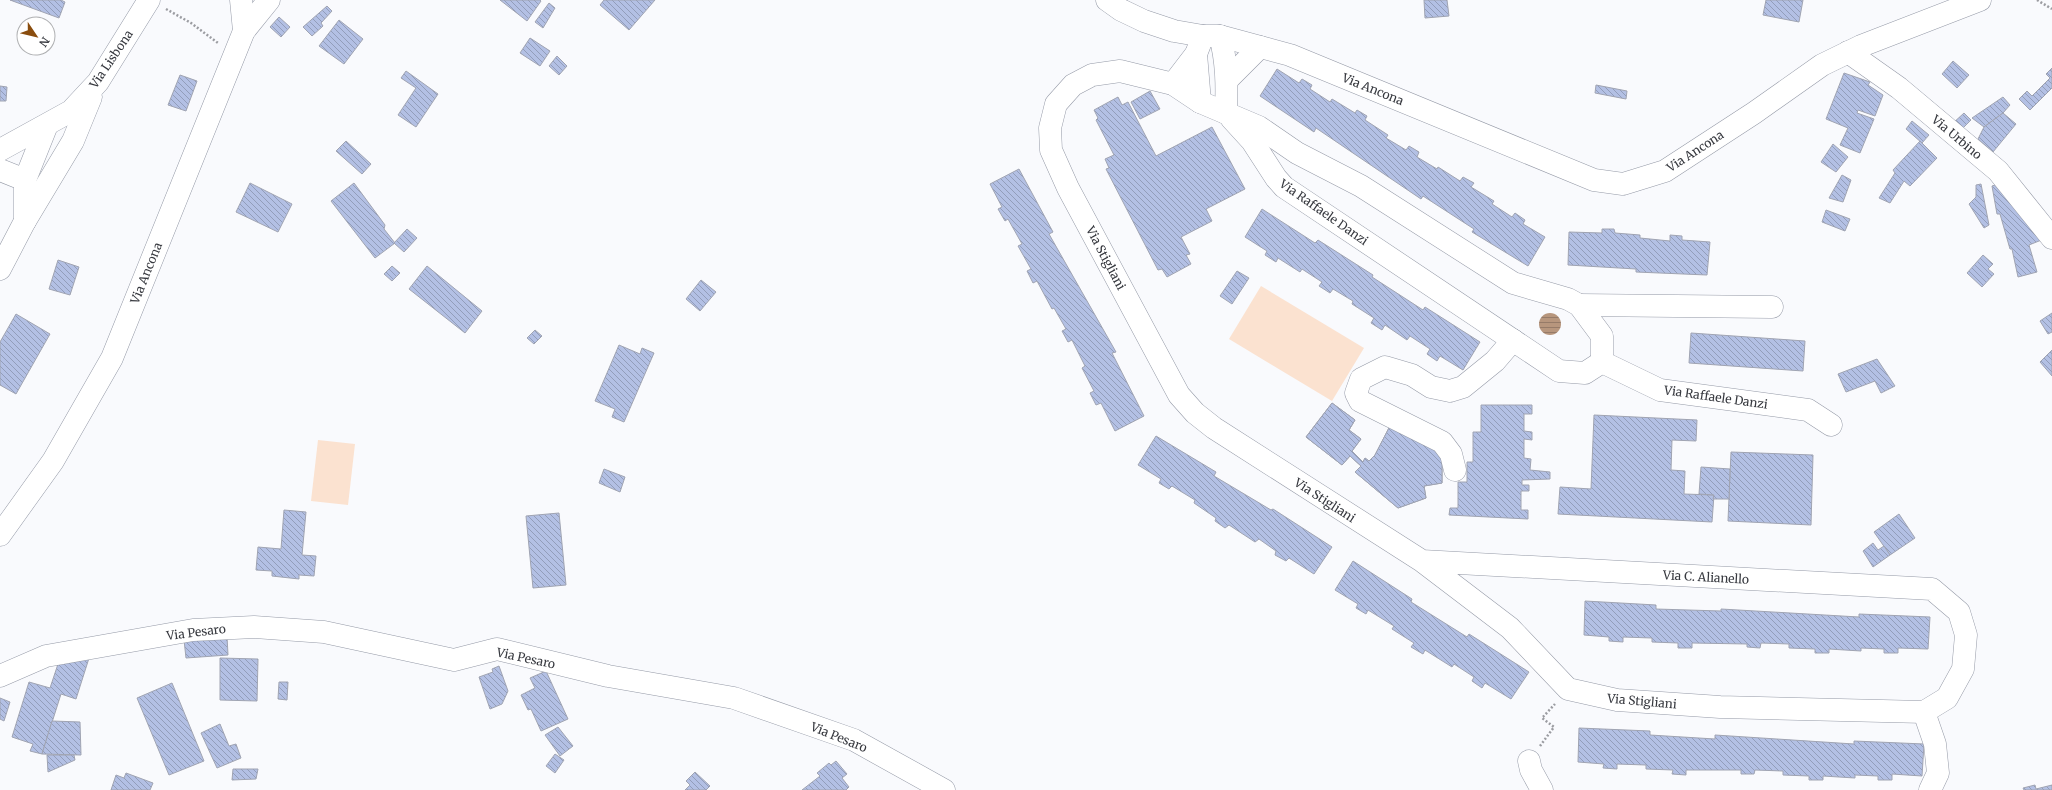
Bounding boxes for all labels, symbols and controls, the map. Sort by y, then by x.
north arrow [16,16,56,56]
street label: Via Lisbona [85,27,136,92]
text: N [36,34,52,50]
street label: Via Ancona [1339,70,1406,108]
street label: Via Urbino [1928,111,1985,162]
street label: Via Ancona [1663,127,1727,175]
street label: Via Raffaele Danzi [1276,175,1371,248]
street label: Via Stigliani [1083,223,1129,292]
street label: Via Ancona [127,240,165,307]
street label: Via Raffaele Danzi [1662,382,1769,412]
street label: Via Stigliani [1291,474,1358,525]
street label: Via C. Alianello [1662,567,1749,587]
street label: Via Pesaro [165,621,226,643]
street label: Via Pesaro [494,644,557,672]
street label: Via Stigliani [1606,690,1677,712]
street label: Via Pesaro [808,719,869,755]

